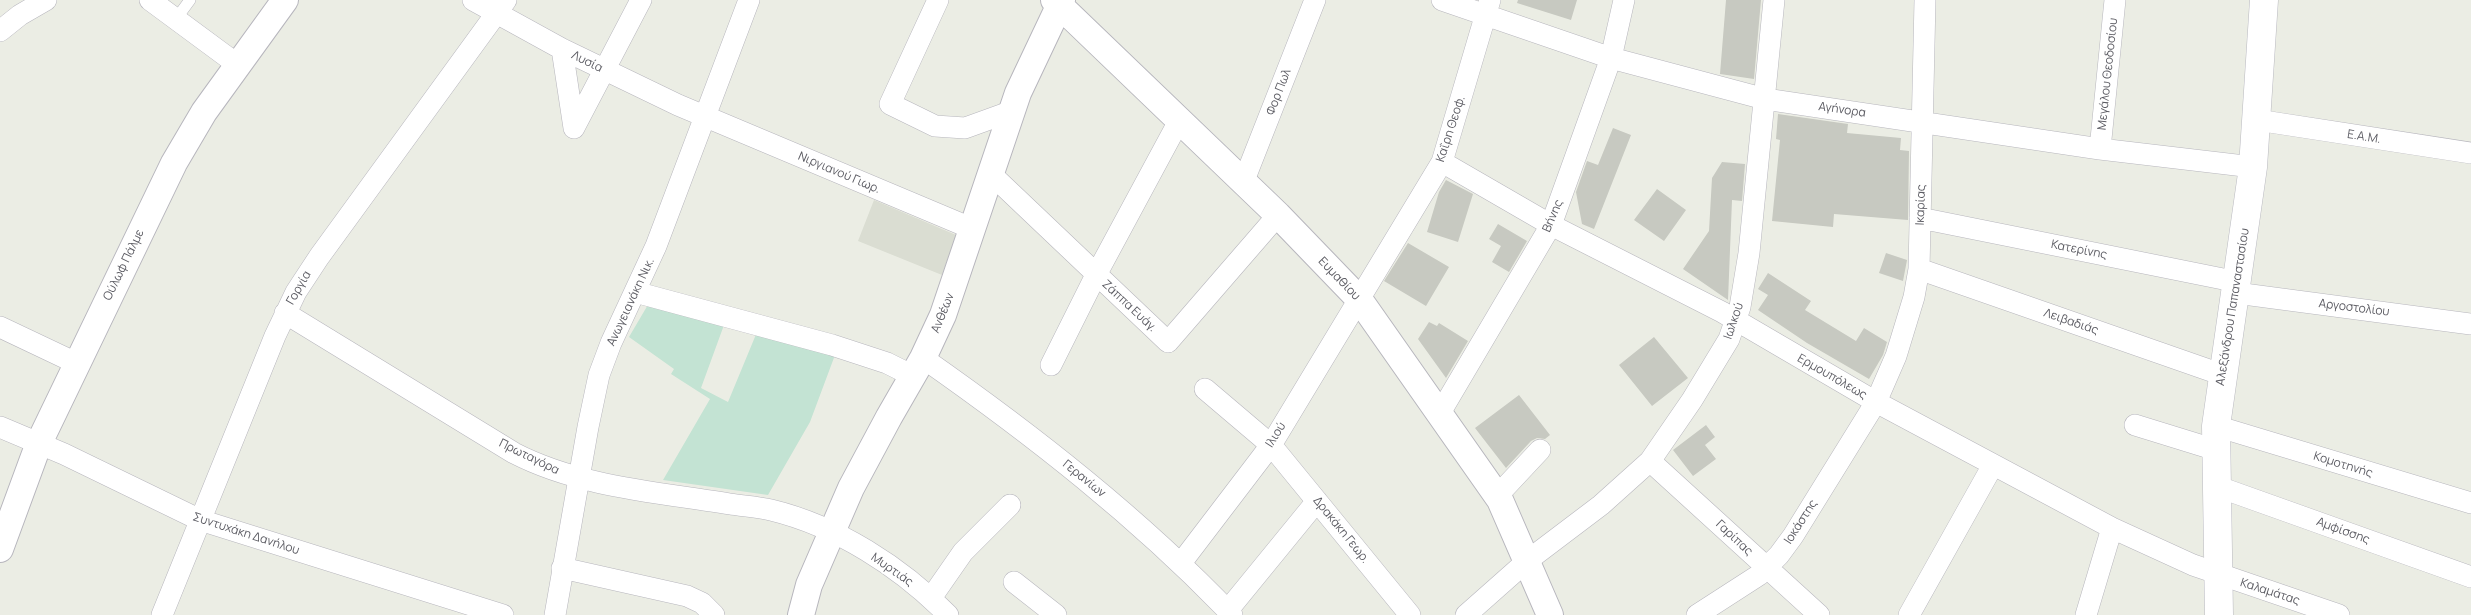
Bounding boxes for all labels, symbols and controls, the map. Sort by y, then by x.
street label: Μεγάλου Θεοδοσίου [2095,17,2121,131]
street label: Λυσία [569,48,605,76]
street label: Φορ Πωλ [1264,67,1294,117]
street label: Καΐρη Θεοφ. [1434,94,1468,164]
street label: Αγήνορα [1817,100,1867,120]
street label: Ε.Α.Μ. [2346,127,2382,147]
street label: Νιργιανού Γιωρ. [796,149,882,197]
street label: Ικαρίας [1913,184,1929,226]
street label: Βήνης [1540,197,1566,235]
street label: Ούλωφ Πάλμε [101,227,147,303]
street label: Αλεξάνδρου Παπαναστασίου [2213,227,2253,387]
street label: Κατερίνης [2050,237,2108,263]
street label: Ευμαθίου [1315,254,1363,304]
street label: Ανωγειανάκη Νικ. [604,256,658,348]
street label: Γοργία [284,268,314,308]
street label: Ζάππα Ευάγ. [1099,277,1159,335]
street label: Ανθέων [928,291,958,335]
street label: Αργοστολίου [2318,297,2390,319]
street label: Ιωλκού [1721,301,1747,341]
street label: Λειβαδιάς [2042,306,2100,338]
street label: Ερμουπόλεως [1795,351,1869,403]
street label: Ιλιού [1263,420,1289,450]
street label: Πρωταγόρα [496,436,562,478]
street label: Κομοτηνής [2312,449,2374,481]
street label: Γερανίων [1060,457,1108,501]
street label: Δρακάκη Γεωρ. [1310,494,1372,566]
street label: Ιοκάστης [1781,497,1821,547]
street label: Συντυχάκη Δανήλου [191,510,301,558]
street label: Αμφίσσης [2314,515,2372,547]
street label: Γαρίπας [1713,517,1755,559]
street label: Μυρτιάς [868,550,916,590]
street label: Καλαμάτας [2238,576,2302,608]

